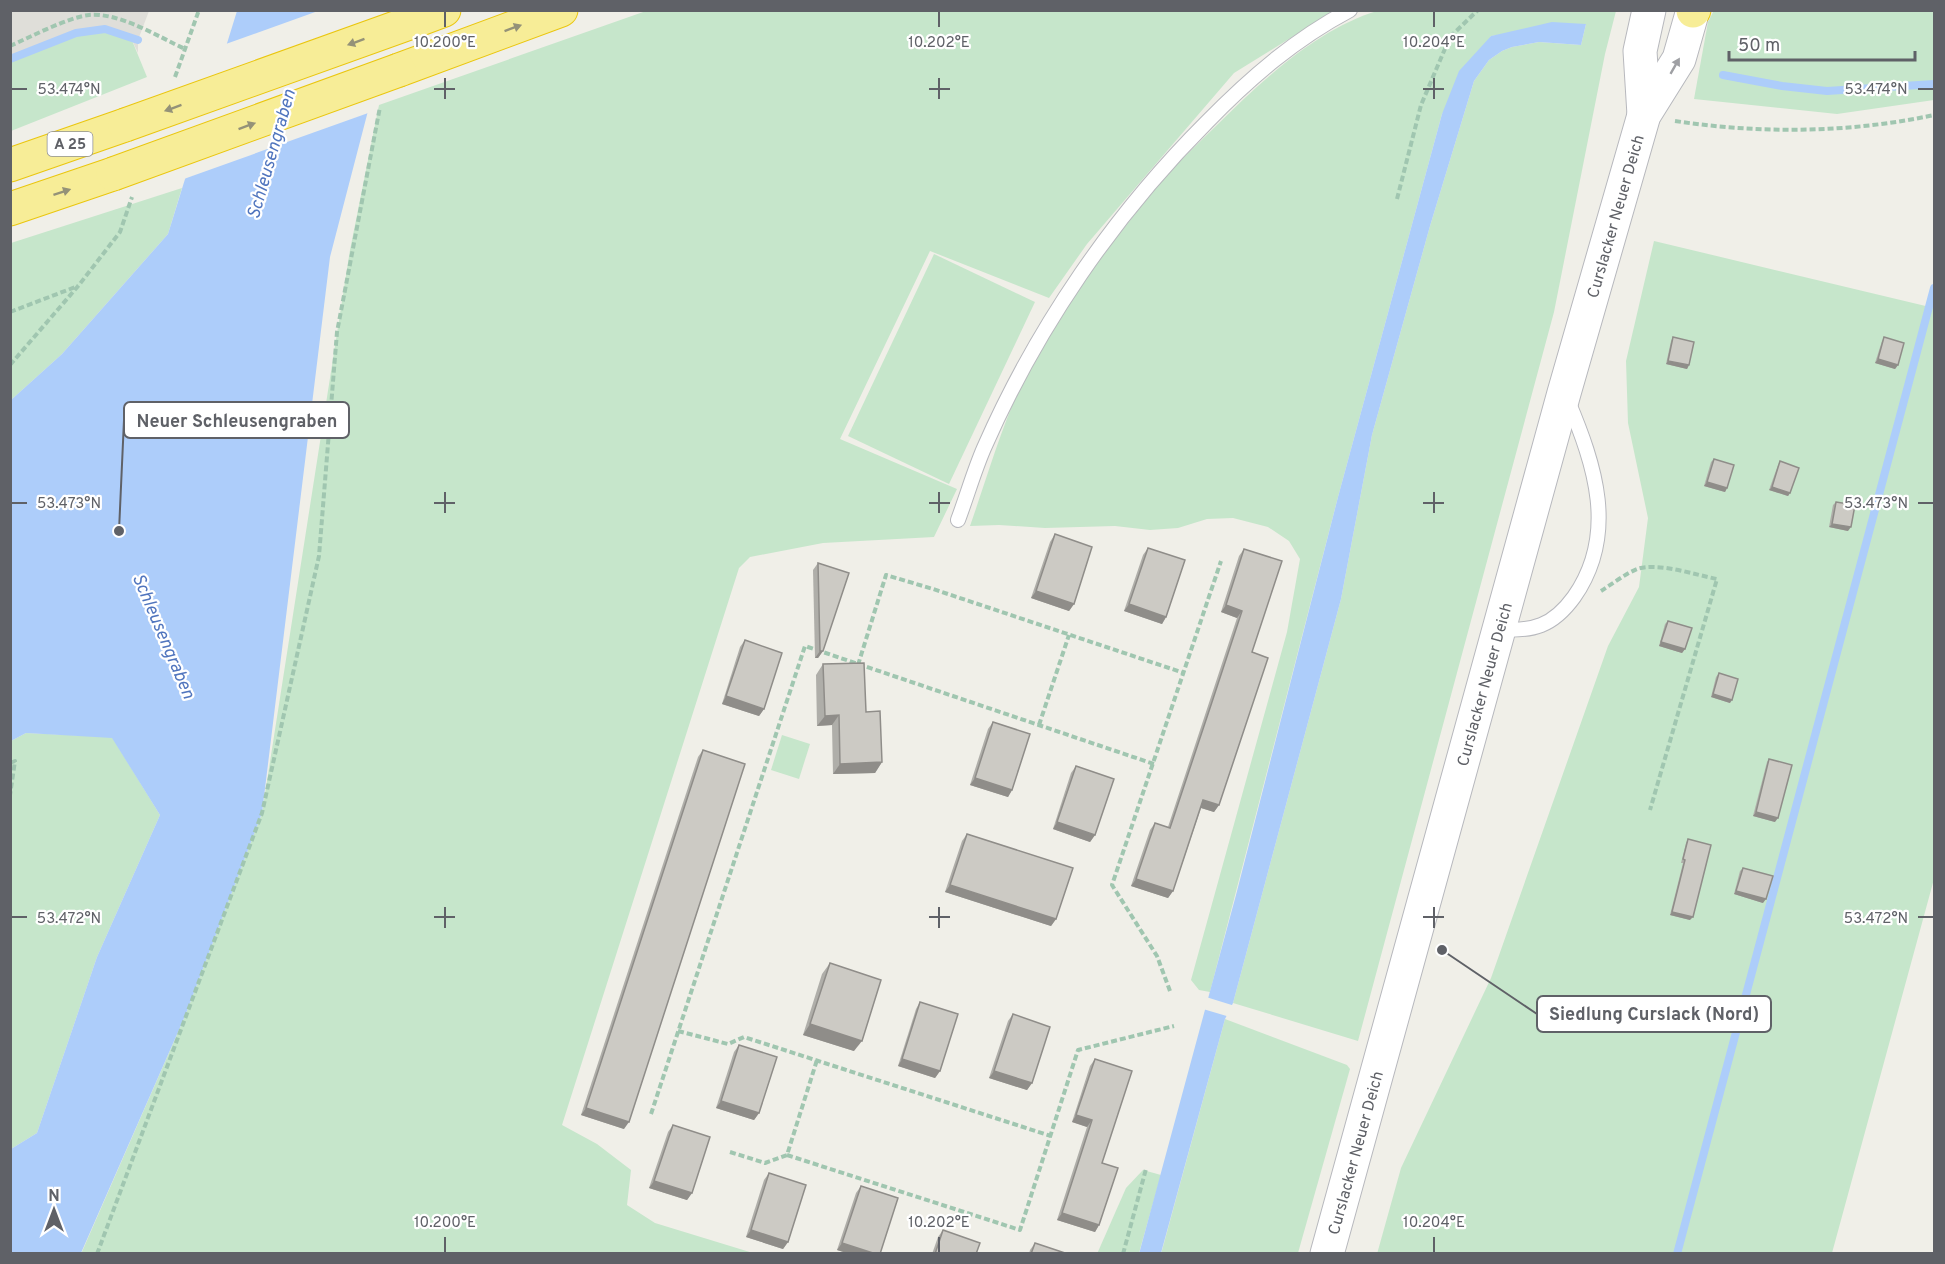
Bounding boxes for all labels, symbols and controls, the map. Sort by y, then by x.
one-way arrow [504,23,522,32]
scale bar [1729,24,1915,62]
text: 10.200°E [414,34,476,53]
text: 10.202°E [908,34,970,53]
text: 10.204°E [1403,34,1465,53]
text: 50 m [1738,35,1780,58]
one-way arrow [347,37,365,47]
one-way arrow [1669,58,1680,74]
text: 53.474°N [37,81,101,100]
text: 53.474°N [1844,81,1908,100]
water label: Schleusengraben [243,87,302,222]
one-way arrow [164,103,182,113]
one-way arrow [238,120,256,130]
road number: A 25 [48,132,92,156]
street label: Curslacker Neuer Deich [1584,133,1650,301]
one-way arrow [53,186,71,196]
callout: Neuer Schleusengraben [124,402,349,438]
text: Neuer Schleusengraben [136,411,338,434]
text: 53.473°N [37,495,101,514]
text: 53.473°N [1844,495,1908,514]
water label: Schleusengraben [126,570,199,703]
street label: Curslacker Neuer Deich [1454,601,1518,769]
text: 53.472°N [37,910,101,929]
text: 53.472°N [1844,910,1908,929]
callout: Siedlung Curslack (Nord) [1537,996,1771,1032]
text: Siedlung Curslack (Nord) [1549,1004,1759,1027]
street label: Curslacker Neuer Deich [1325,1069,1389,1237]
north arrow [24,1180,84,1240]
text: N [48,1187,60,1207]
text: 10.200°E [414,1214,476,1233]
text: 10.202°E [908,1214,970,1233]
text: 10.204°E [1403,1214,1465,1233]

